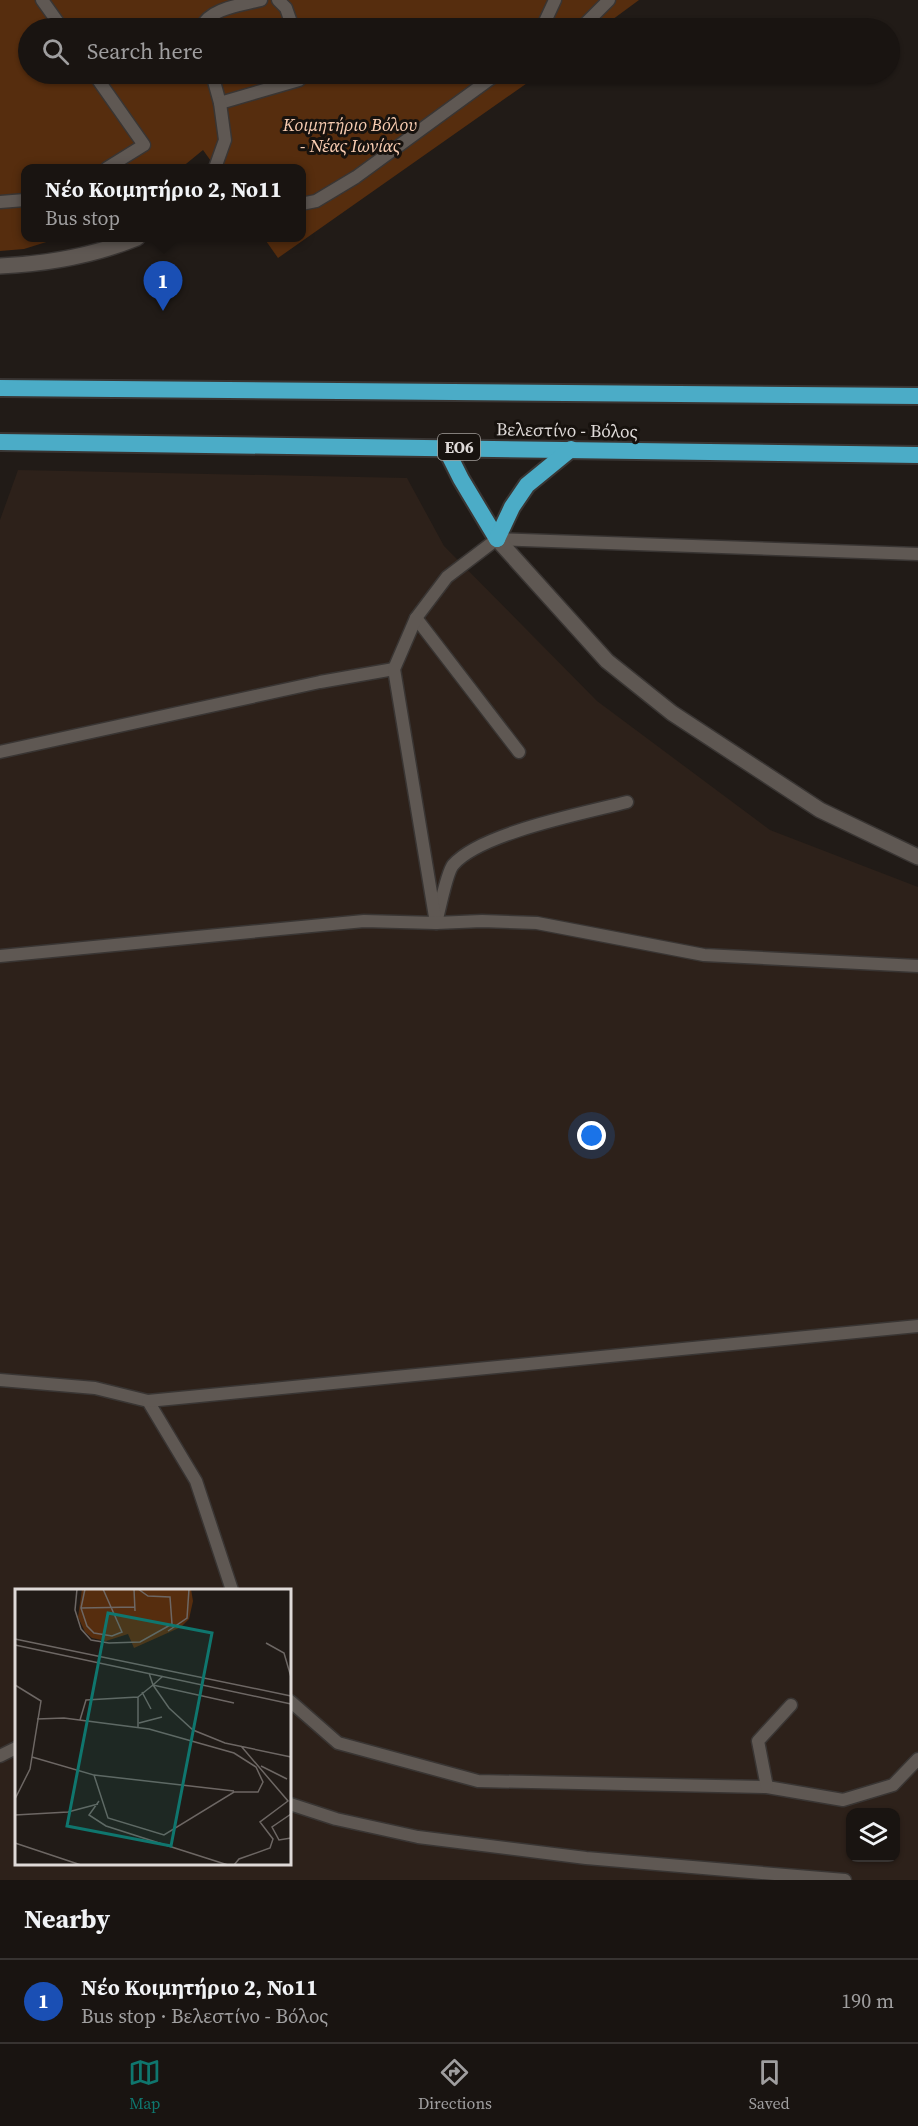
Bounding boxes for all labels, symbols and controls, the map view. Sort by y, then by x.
search box [18,18,900,84]
icon: search [39,35,72,68]
text: Search here [87,36,203,66]
park label: Κοιμητήριο Βόλου - Νέας Ιωνίας [282,112,417,158]
popup [21,164,306,242]
text: Νέο Κοιμητήριο 2, Νο11 [45,174,282,204]
text: Bus stop [45,204,120,232]
pin: 1 [144,262,182,311]
street label: Βελεστίνο - Βόλος [496,416,638,444]
road number: ΕΟ6 [438,434,480,460]
your location [577,1121,606,1150]
inset map [15,1589,291,1865]
map controls [846,1808,900,1862]
button: layers [846,1808,900,1862]
text: Nearby [24,1901,110,1937]
text: Νέο Κοιμητήριο 2, Νο11 [81,1972,318,2002]
text: 1 [38,1987,49,2015]
text: 190 m [841,1987,894,2015]
text: Bus stop · Βελεστίνο - Βόλος [81,2002,328,2030]
tab: Map [128,2056,161,2114]
tab: Directions [418,2056,492,2114]
tab: Saved [749,2056,790,2114]

